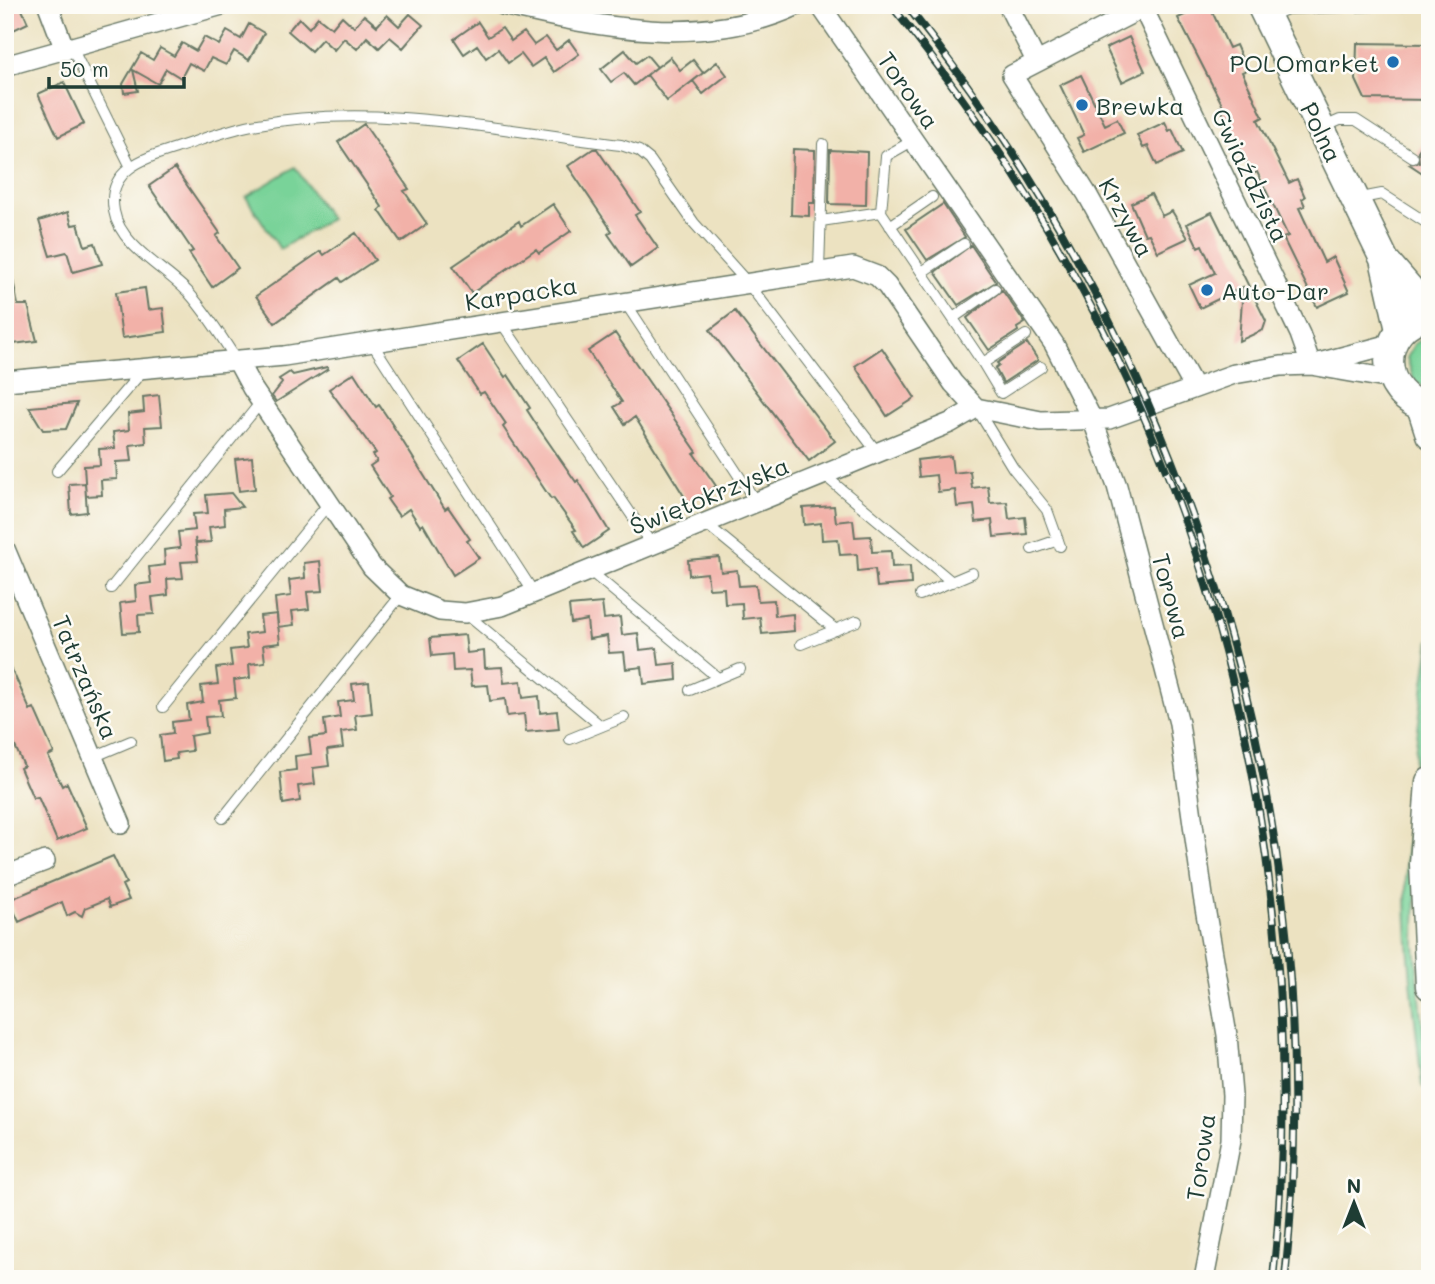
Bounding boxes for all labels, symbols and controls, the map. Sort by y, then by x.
street label: Torowa [871,45,947,135]
scale bar [49,46,184,90]
place label: POLOmarket [1229,47,1379,78]
marker: POLOmarket [1385,54,1401,70]
text: 50 m [60,55,109,82]
place label: Brewka [1096,90,1184,121]
marker: Brewka [1074,97,1090,113]
street label: Polna [1294,97,1350,167]
street label: Gwiaździsta [1205,103,1297,247]
street label: Krzywa [1093,172,1161,262]
street label: Karpacka [463,269,579,317]
place label: Auto-Dar [1221,275,1329,306]
marker: Auto-Dar [1199,282,1215,298]
street label: Świętokrzyska [625,449,793,541]
street label: Torowa [1146,550,1198,642]
street label: Tatrzańska [46,610,126,744]
street label: Torowa [1179,1112,1221,1202]
north arrow [1320,1168,1390,1238]
text: N [1347,1173,1361,1198]

